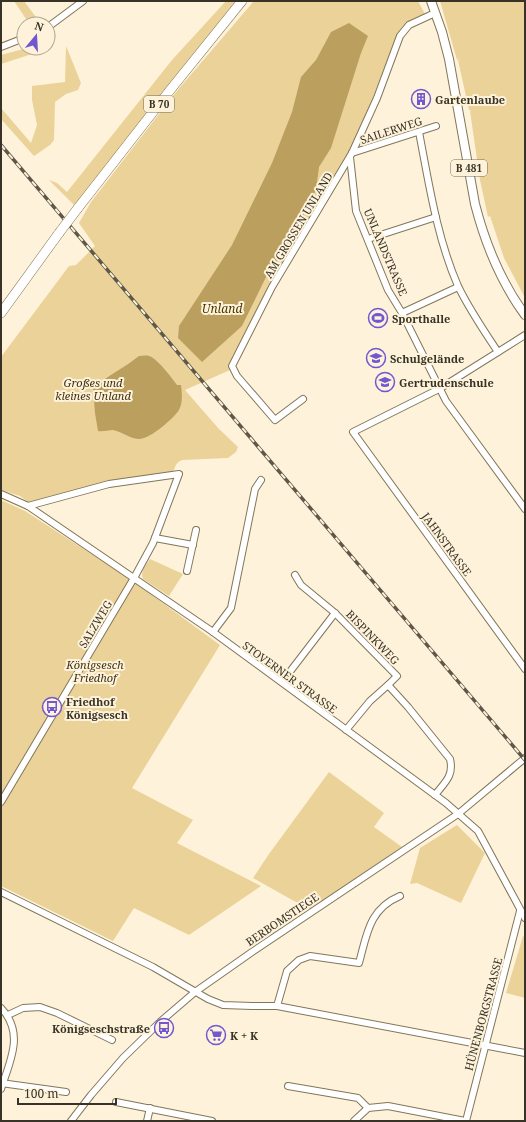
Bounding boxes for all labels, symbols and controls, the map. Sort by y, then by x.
north arrow [16,16,56,56]
text: N [33,18,46,35]
building icon: Gartenlaube [410,88,432,110]
place label: Gartenlaube [435,92,505,107]
road number: B 70 [144,96,174,112]
street label: SAILERWEG [358,113,424,147]
road number: B 481 [451,160,487,176]
street label: AM GROSSEN UNLAND [260,169,336,281]
street label: UNLANDSTRASSE [361,206,411,298]
water label: Unland [202,300,242,317]
sports icon: Sporthalle [367,307,389,329]
place label: Sporthalle [392,311,450,326]
school or university icon: Schulgelände [365,347,387,369]
place label: Schulgelände [390,351,464,366]
school or university icon: Gertrudenschule [374,371,396,393]
park label: Großes und kleines Unland [55,375,131,403]
place label: Gertrudenschule [399,375,494,390]
street label: JAHNSTRASSE [418,508,475,579]
street label: SALZWEG [75,597,115,651]
street label: BISPINKWEG [343,607,403,668]
street label: STOVERNER STRASSE [240,638,340,716]
park label: Königsesch Friedhof [65,657,124,685]
place label: Friedhof Königsesch [66,694,129,722]
bus stop icon: Friedhof Königsesch [41,696,63,718]
street label: BERBOMSTIEGE [243,889,322,949]
street label: HÜNENBORGSTRASSE [461,956,505,1072]
bus stop icon: Königseschstraße [153,1017,175,1039]
place label: Königseschstraße [52,1021,150,1036]
supermarket icon: K + K [205,1024,227,1046]
place label: K + K [230,1028,259,1043]
scale bar [18,1080,116,1106]
text: 100 m [24,1085,59,1102]

